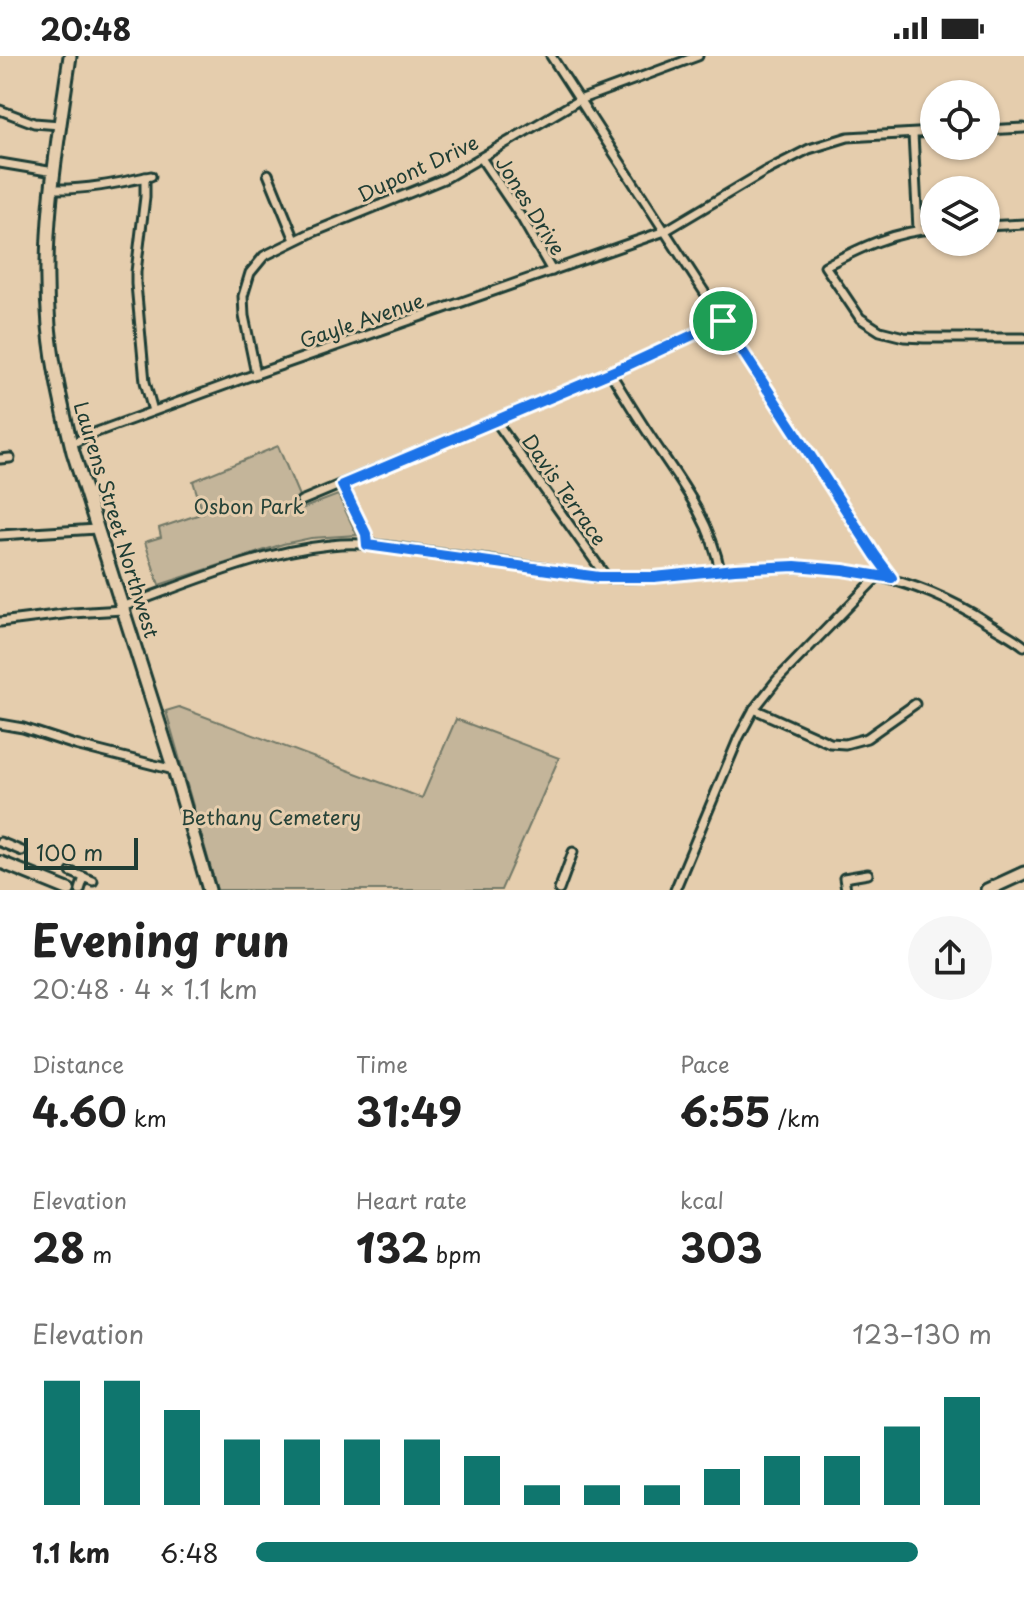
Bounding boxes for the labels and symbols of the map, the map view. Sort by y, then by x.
street label: Dupont Drive [352,127,483,209]
street label: Jones Drive [488,150,573,261]
street label: Gayle Avenue [295,285,428,355]
pin [689,287,757,355]
street label: Laurens Street Northwest [67,398,167,642]
street label: Davis Terrace [515,427,614,551]
park label: Osbon Park [193,491,305,521]
park label: Bethany Cemetery [181,802,361,832]
scale bar [24,834,138,870]

